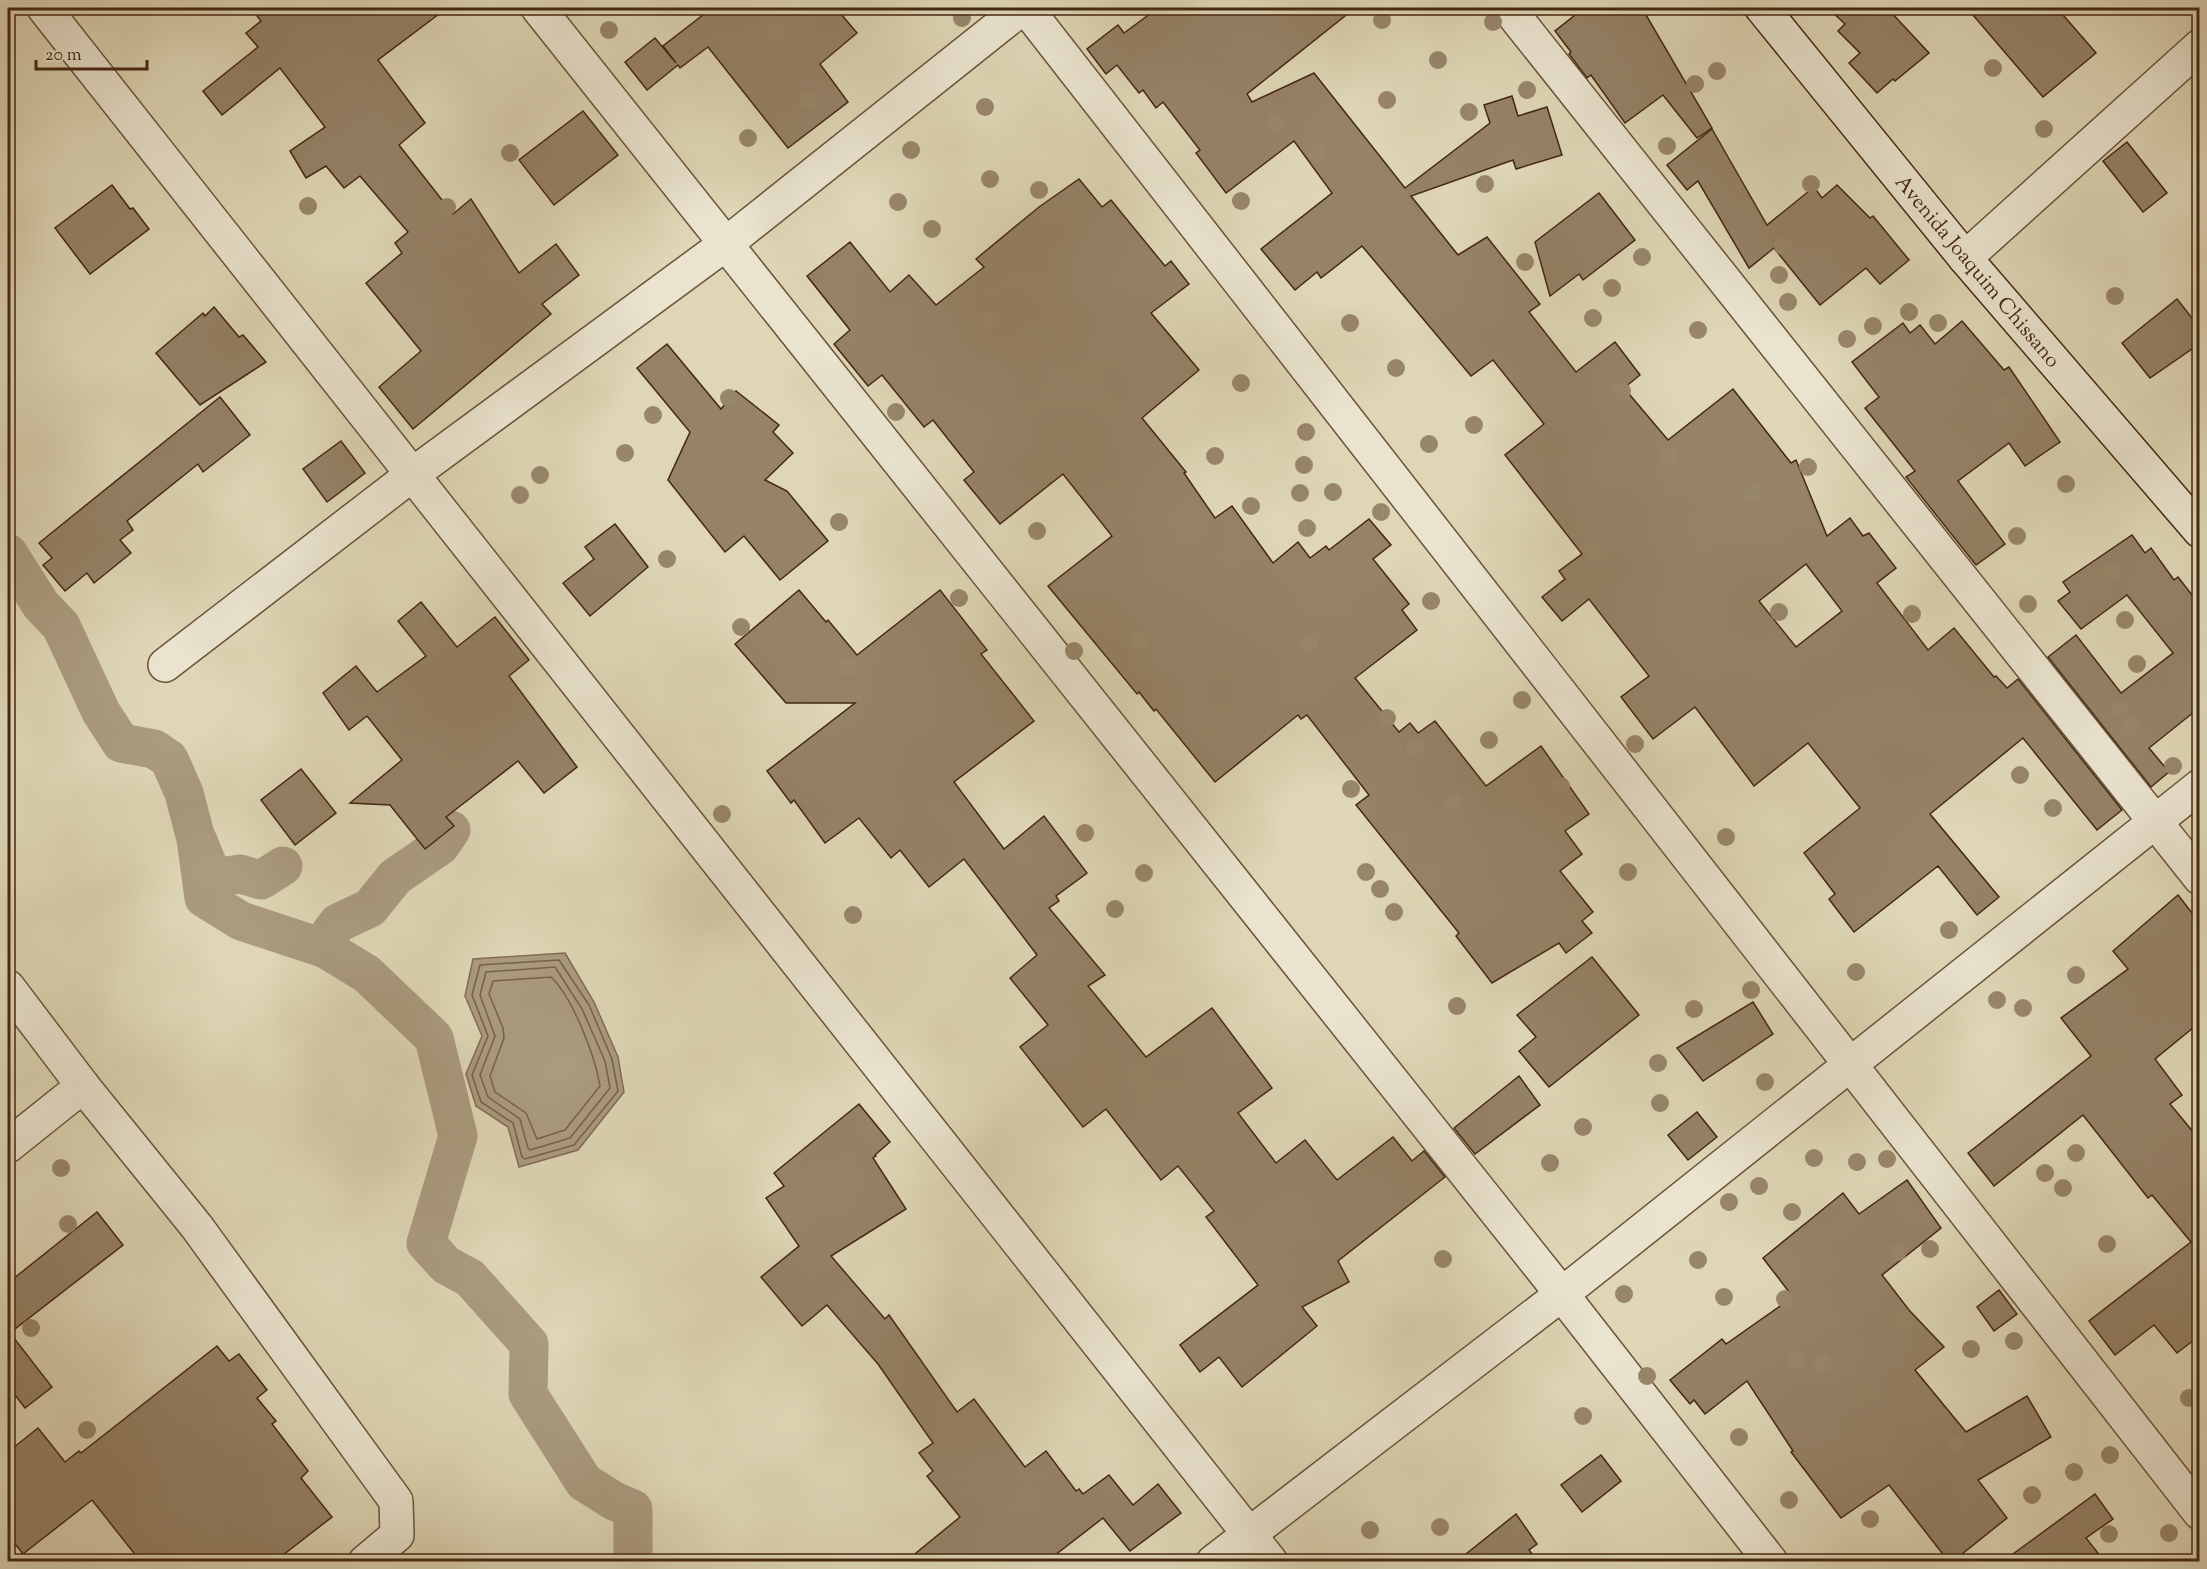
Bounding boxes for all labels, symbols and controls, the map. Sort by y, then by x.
scale bar [36,33,147,71]
text: 20 m [45,43,82,69]
street label: Avenida Joaquim Chissano [1887,169,2066,375]

